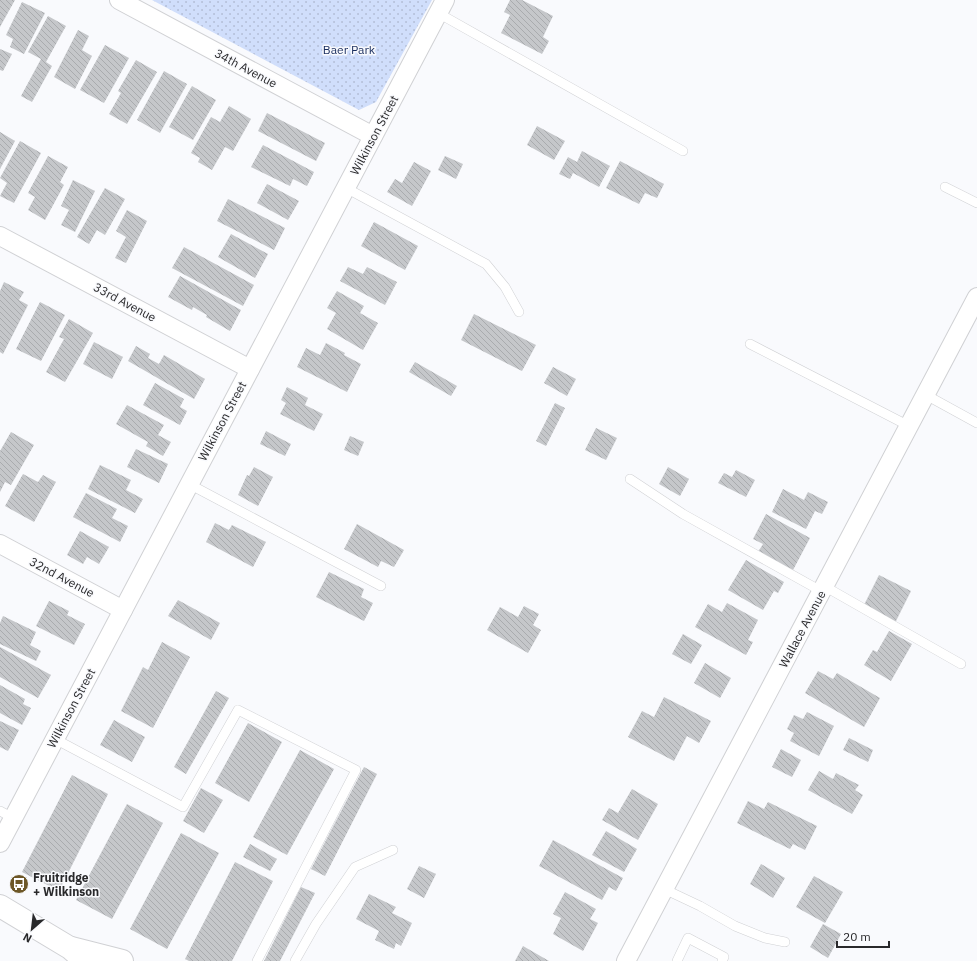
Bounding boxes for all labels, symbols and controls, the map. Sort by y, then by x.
park label: Baer Park [323,42,376,57]
street label: 34th Avenue [212,45,280,91]
street label: Wilkinson Street [347,93,401,177]
street label: 33rd Avenue [91,279,159,325]
street label: Wilkinson Street [195,379,249,463]
street label: 32nd Avenue [27,554,97,600]
street label: Wallace Avenue [775,587,829,670]
street label: Wilkinson Street [44,666,98,750]
place label: Fruitridge + Wilkinson [33,870,99,899]
bus stop icon: Fruitridge + Wilkinson [8,873,30,895]
north arrow [12,909,52,949]
scale bar [837,923,889,949]
text: 20 m [843,929,871,944]
text: N [20,930,34,946]

